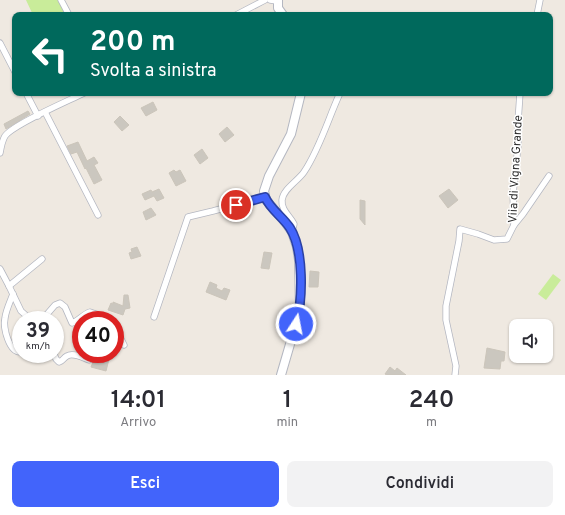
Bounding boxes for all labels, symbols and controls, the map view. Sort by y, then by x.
text: 200 m [90,25,176,61]
icon: left [24,28,76,80]
text: Svolta a sinistra [90,60,217,83]
street label: Viia di Vigna Grande [505,115,527,223]
pin [219,188,253,222]
icon: arrive [225,194,247,216]
position arrow [275,303,317,345]
speed limit sign: 40 [72,311,124,363]
text: 39 [26,319,50,345]
map controls [509,319,553,363]
button: sound [509,319,553,363]
text: km/h [26,340,50,353]
text: 14:01 [111,386,166,416]
text: 1 [283,386,292,416]
text: 240 [409,386,454,416]
text: Arrivo [120,415,156,431]
text: min [277,415,298,431]
text: m [426,415,437,431]
button: Esci [12,461,279,507]
button: Condividi [287,461,553,507]

